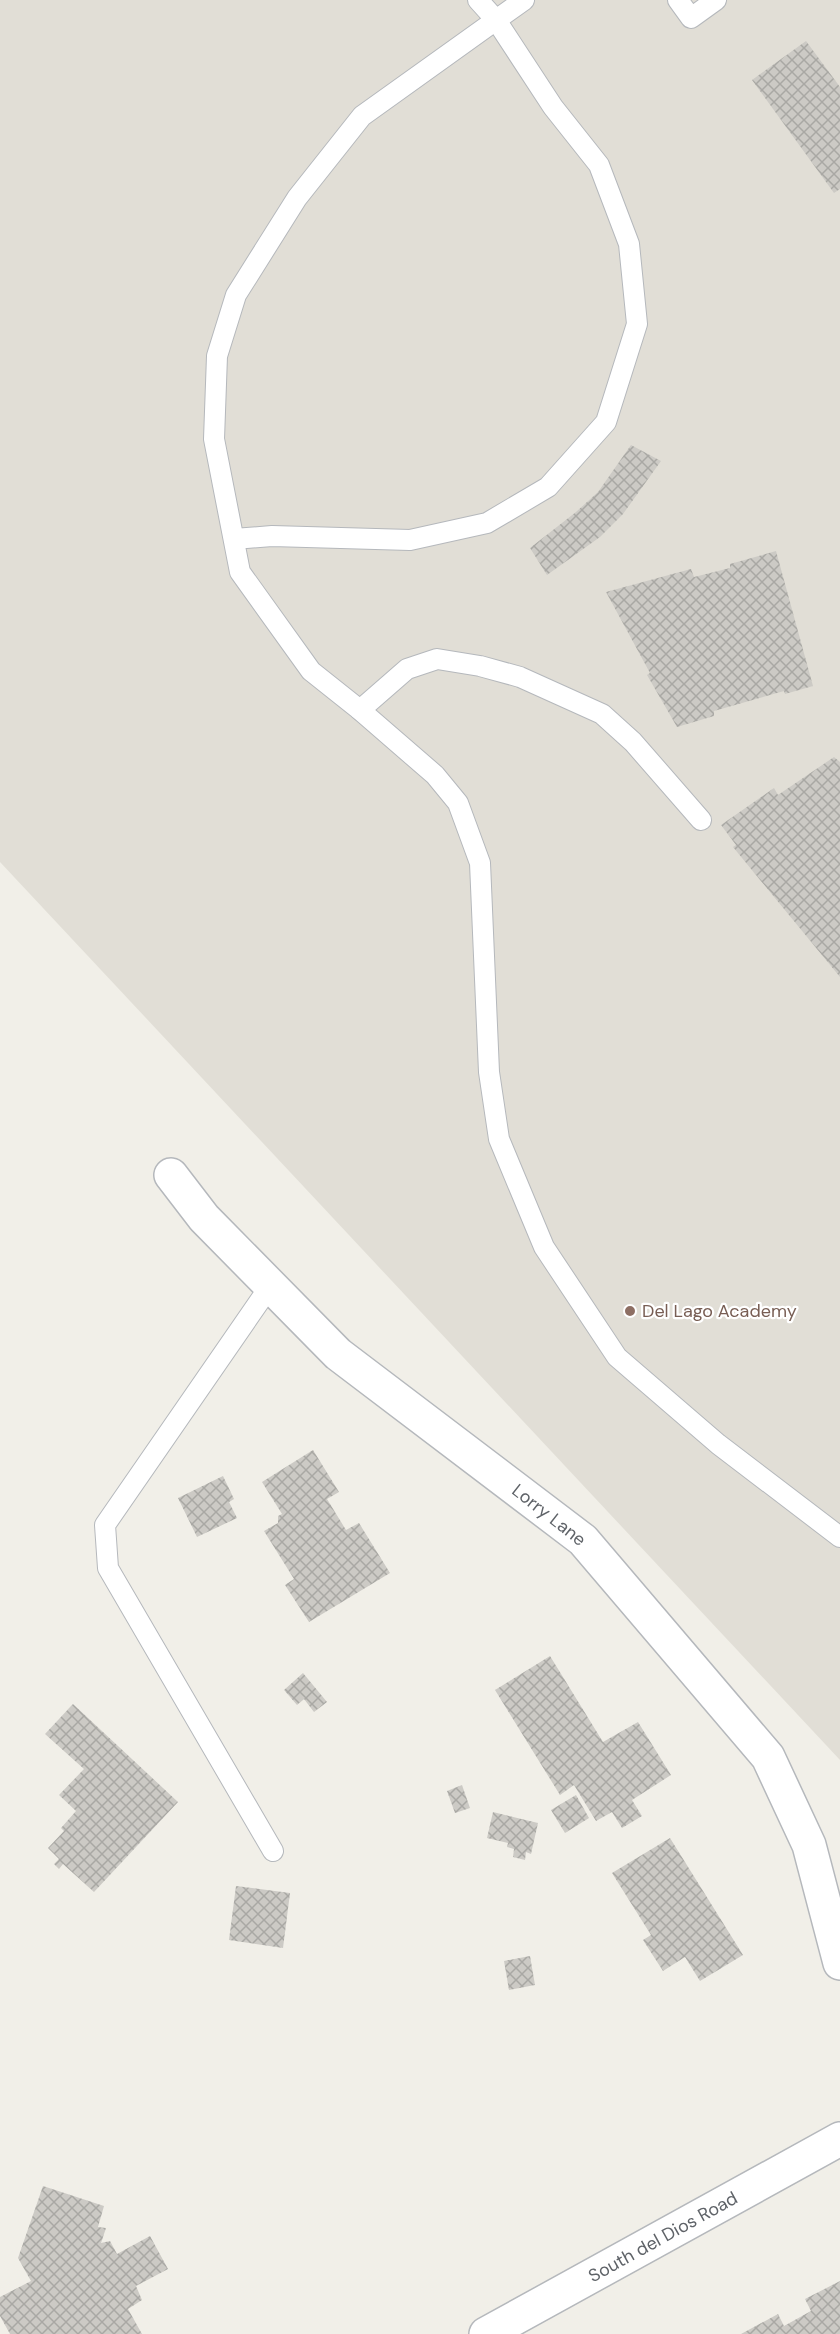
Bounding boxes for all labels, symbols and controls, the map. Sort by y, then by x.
place label: Del Lago Academy [642,1299,797,1323]
marker: Del Lago Academy [623,1304,637,1318]
street label: Lorry Lane [507,1479,591,1551]
street label: South del Dios Road [584,2186,742,2288]

